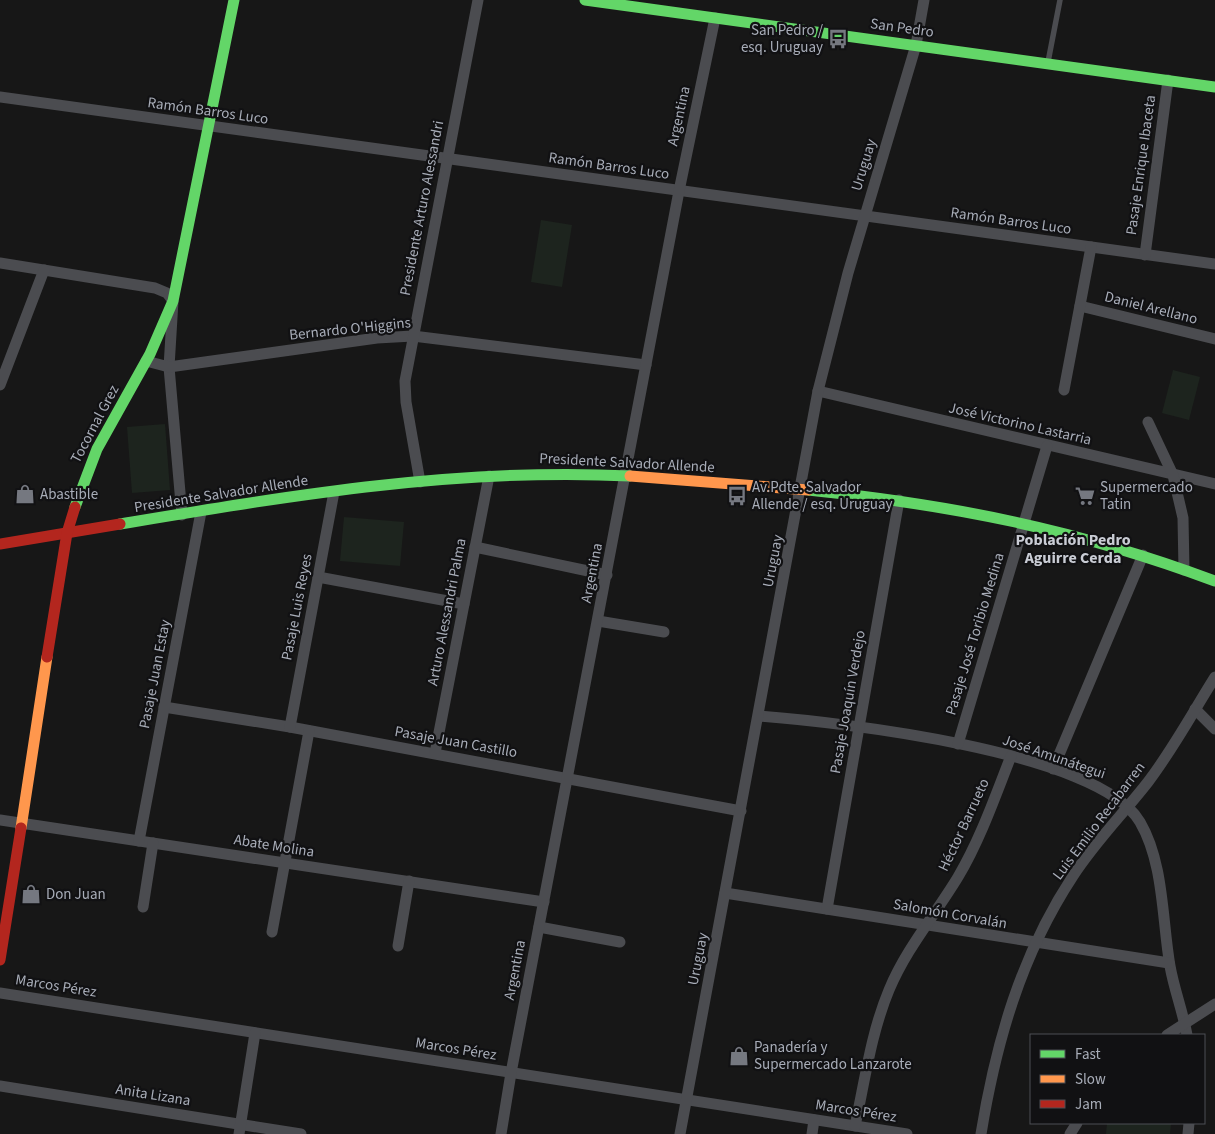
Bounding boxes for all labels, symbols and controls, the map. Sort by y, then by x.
street label: San Pedro [869,13,935,43]
place label: San Pedro / esq. Uruguay [741,20,824,58]
bus stop icon: San Pedro / esq. Uruguay [827,28,849,50]
street label: Argentina [662,84,696,148]
street label: Ramón Barros Luco [146,92,270,130]
street label: Pasaje Enrique Ibaceta [1121,94,1161,236]
street label: Presidente Arturo Alessandri [395,119,449,297]
street label: Uruguay [846,136,882,194]
street label: Ramón Barros Luco [547,147,671,185]
street label: Ramón Barros Luco [949,202,1073,240]
street label: Daniel Arellano [1102,286,1200,330]
street label: Bernardo O'Higgins [288,312,412,346]
street label: Tocornal Grez [66,381,124,467]
street label: José Victorino Lastarria [946,397,1094,451]
street label: Presidente Salvador Allende [539,448,715,478]
street label: Presidente Salvador Allende [133,470,309,518]
place label: Av.Pdte. Salvador Allende / esq. Uruguay [752,477,893,515]
place label: Supermercado Tatin [1100,477,1193,515]
shop icon: Abastible [14,483,36,505]
place label: Abastible [40,484,98,505]
bus stop icon: Av.Pdte. Salvador Allende / esq. Uruguay [726,485,748,507]
supermarket icon: Supermercado Tatin [1074,485,1096,507]
district label: Población Pedro Aguirre Cerda [1015,529,1131,569]
street label: Uruguay [758,533,788,589]
street label: Arturo Alessandri Palma [422,536,472,688]
street label: Argentina [576,541,608,605]
street label: Pasaje José Toribio Medina [940,550,1010,718]
street label: Pasaje Luis Reyes [276,552,318,662]
street label: Pasaje Juan Estay [134,618,176,730]
street label: Pasaje Joaquín Verdejo [825,629,871,775]
street label: Pasaje Juan Castillo [393,721,519,763]
street label: José Amunátegui [1000,730,1108,784]
street label: Luis Emilio Recabarren [1048,758,1150,884]
street label: Héctor Barrueto [933,775,995,875]
street label: Abate Molina [232,829,316,863]
shop icon: Don Juan [20,883,42,905]
place label: Don Juan [46,884,106,905]
street label: Salomón Corvalán [891,894,1009,934]
street label: Uruguay [683,931,713,987]
street label: Argentina [499,938,531,1002]
street label: Marcos Pérez [14,969,98,1003]
street label: Marcos Pérez [414,1032,498,1066]
legend [1030,1034,1205,1124]
place label: Panadería y Supermercado Lanzarote [754,1037,912,1075]
text: Fast [1075,1044,1101,1065]
shop icon: Panadería y Supermercado Lanzarote [728,1045,750,1067]
text: Slow [1075,1069,1106,1090]
street label: Anita Lizana [114,1079,192,1111]
street label: Marcos Pérez [814,1094,898,1128]
text: Jam [1075,1094,1102,1115]

